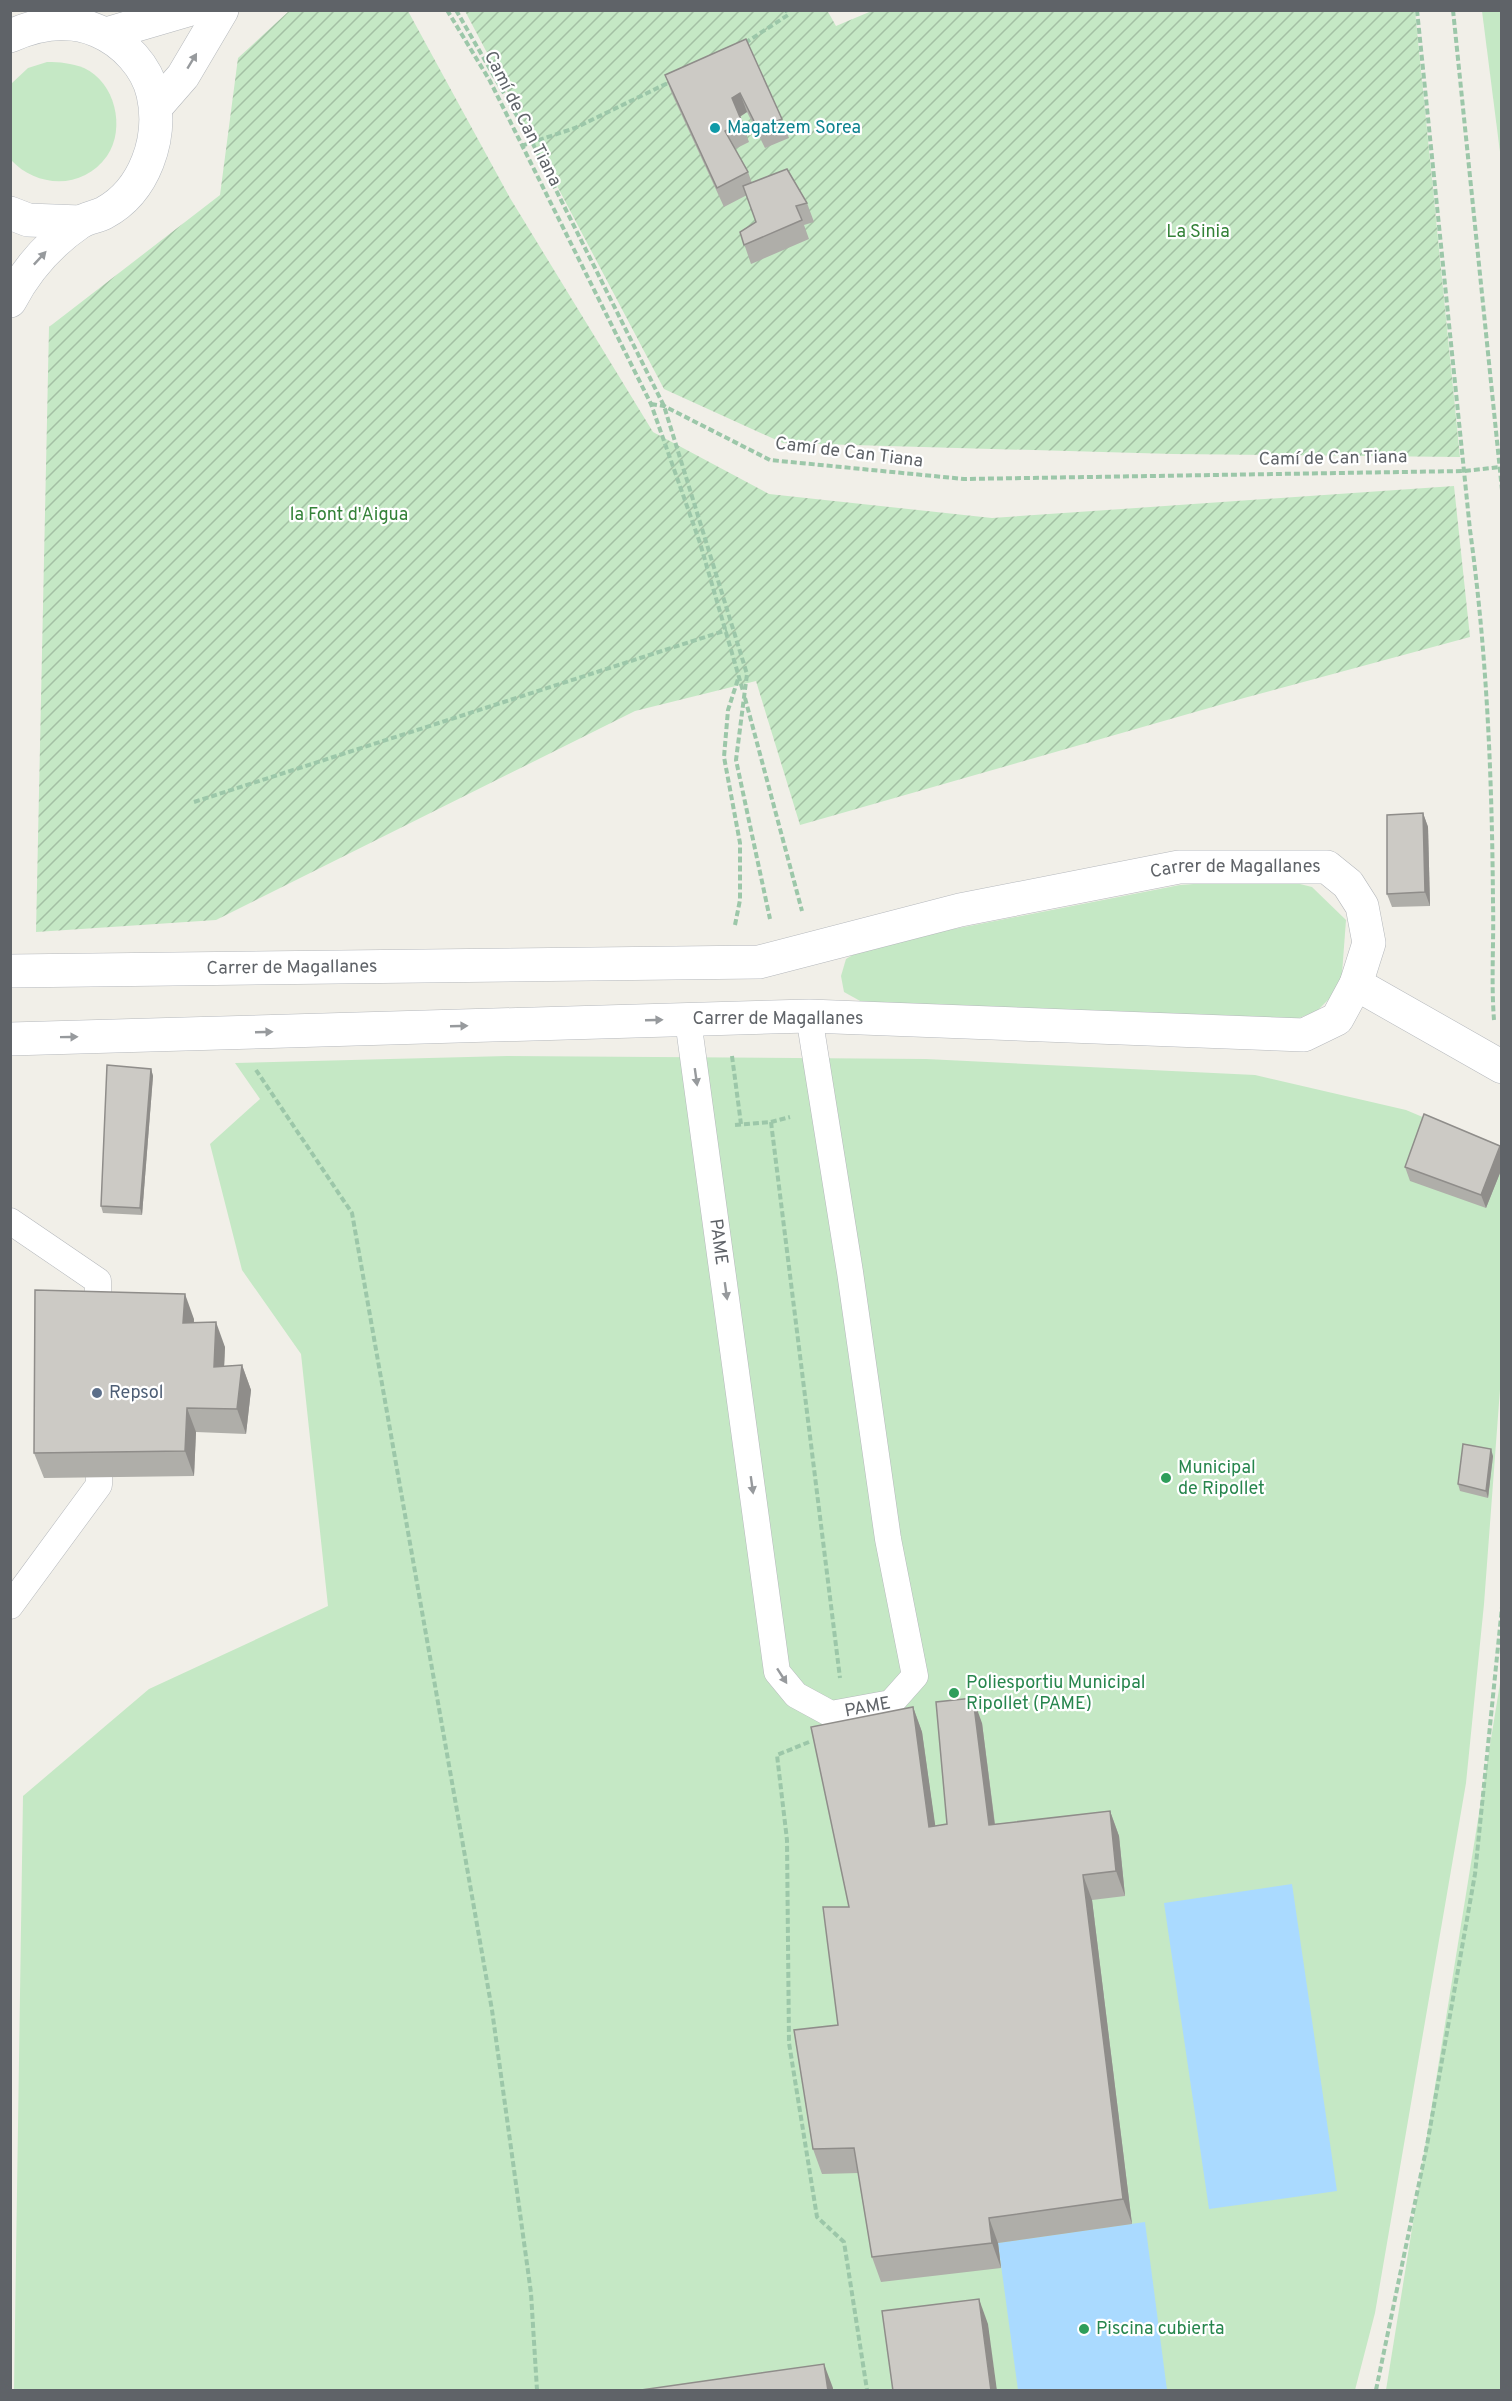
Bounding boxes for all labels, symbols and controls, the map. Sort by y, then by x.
street label: Camí de Can Tiana [478,47,566,191]
one-way arrow [186,53,197,69]
place label: Magatzem Sorea [727,117,861,140]
marker: Magatzem Sorea [708,121,722,135]
park label: La Sinia [1166,221,1230,244]
one-way arrow [33,250,47,265]
street label: Camí de Can Tiana [774,433,924,473]
street label: Camí de Can Tiana [1258,446,1408,472]
park label: la Font d'Aigua [290,504,408,527]
street label: Carrer de Magallanes [1148,856,1321,884]
street label: Carrer de Magallanes [206,955,378,980]
street label: Carrer de Magallanes [693,1008,863,1031]
one-way arrow [644,1016,663,1025]
one-way arrow [449,1021,468,1031]
one-way arrow [254,1027,273,1036]
one-way arrow [59,1033,78,1042]
one-way arrow [692,1068,701,1087]
street label: PAME [704,1217,733,1267]
one-way arrow [722,1282,731,1301]
place label: Repsol [109,1382,163,1405]
marker: Repsol [90,1386,104,1400]
place label: Municipal de Ripollet [1178,1457,1265,1501]
marker: Municipal de Ripollet [1159,1471,1173,1485]
one-way arrow [747,1475,757,1494]
one-way arrow [777,1668,788,1684]
place label: Poliesportiu Municipal Ripollet (PAME) [966,1672,1145,1716]
marker: Poliesportiu Municipal Ripollet (PAME) [947,1686,961,1700]
street label: PAME [843,1692,893,1723]
place label: Piscina cubierta [1096,2318,1225,2341]
marker: Piscina cubierta [1077,2322,1091,2336]

